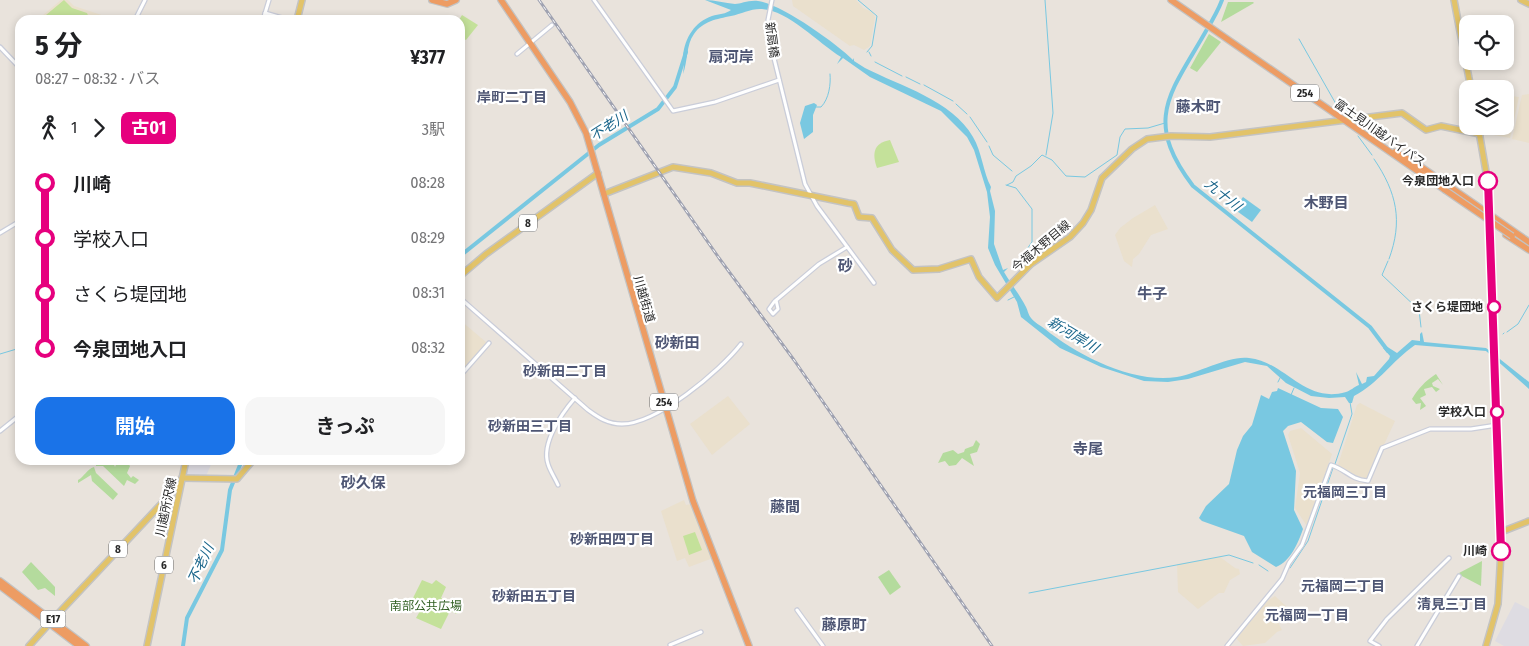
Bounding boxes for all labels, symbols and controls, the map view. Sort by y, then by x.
map controls [1459,15,1514,135]
button: locate [1459,15,1514,70]
street label: 新扇橋 [763,21,781,59]
text: 5 分 [35,29,83,62]
text: ¥377 [410,46,445,69]
district label: 扇河岸 [708,48,754,66]
text: 08:27 – 08:32 · バス [35,69,160,88]
button: layers [1459,80,1514,135]
road number: 254 [1291,85,1319,102]
district label: 岸町二丁目 [477,89,547,106]
street label: 富士見川越バイパス [1332,96,1428,170]
district label: 藤木町 [1175,98,1221,116]
water label: 不老川 [587,106,633,145]
icon: walk [35,114,63,142]
icon: forward [85,114,113,142]
text: 古01 [131,117,166,139]
text: 1 [71,118,77,137]
text: 3駅 [422,120,445,139]
marker: 今泉団地入口 [1478,171,1498,191]
text: 川崎 [73,173,111,196]
text: 08:28 [410,173,445,192]
place label: 今泉団地入口 [1402,174,1474,188]
water label: 九十川 [1201,175,1246,216]
district label: 木野目 [1303,194,1349,212]
road number: 8 [519,214,537,232]
street label: 今福木野目線 [1009,217,1073,275]
text: 学校入口 [73,228,149,251]
text: 08:29 [411,228,445,247]
district label: 砂 [837,257,853,275]
street label: 川越街道 [631,274,657,324]
text: さくら堤団地 [73,283,187,306]
text: 08:31 [412,283,445,302]
district label: 牛子 [1137,285,1167,303]
place label: さくら堤団地 [1411,300,1483,314]
marker: さくら堤団地 [1487,300,1501,314]
water label: 新河岸川 [1045,313,1103,358]
district label: 砂新田 [654,334,700,352]
text: 今泉団地入口 [73,338,187,361]
text: 08:32 [411,338,445,357]
district label: 砂新田二丁目 [523,363,607,380]
road number: 254 [650,394,678,411]
button: 開始 [35,397,235,455]
button: きっぷ [245,397,445,455]
place label: 学校入口 [1438,405,1486,419]
marker: 学校入口 [1490,405,1504,419]
district label: 砂新田三丁目 [488,418,572,435]
district label: 寺尾 [1073,440,1103,458]
district label: 砂久保 [340,474,386,492]
street label: 川越所沢線 [153,476,179,538]
district label: 元福岡三丁目 [1303,484,1387,501]
district label: 藤間 [770,498,800,516]
district label: 砂新田四丁目 [570,531,654,548]
road number: 8 [109,540,127,558]
water label: 不老川 [184,540,218,587]
marker: 川崎 [1491,541,1511,561]
place label: 川崎 [1463,544,1487,558]
road number: 6 [155,556,173,574]
district label: 元福岡二丁目 [1301,578,1385,595]
district label: 砂新田五丁目 [492,588,576,605]
district label: 清見三丁目 [1417,596,1487,613]
park label: 南部公共広場 [390,599,462,613]
district label: 元福岡一丁目 [1265,607,1349,624]
road number: E17 [40,610,66,628]
district label: 藤原町 [821,616,867,634]

